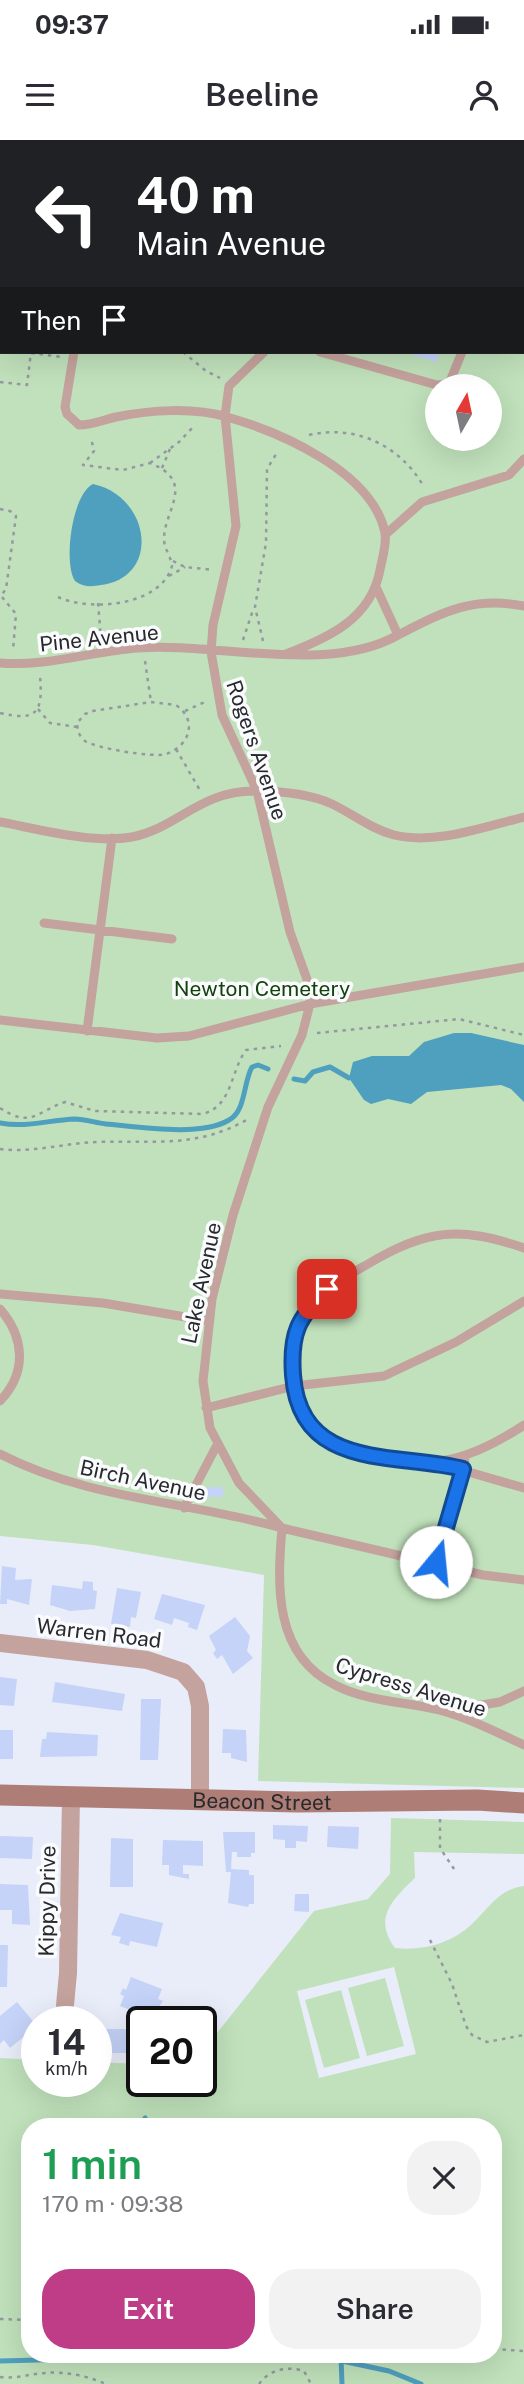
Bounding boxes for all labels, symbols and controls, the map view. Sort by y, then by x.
text: 09:37 [35,9,109,40]
icon: menu [21,76,59,114]
text: Beeline [205,76,319,113]
icon: person [465,76,503,114]
text: 40 m [136,166,255,224]
icon: left [21,168,112,259]
text: Main Avenue [136,225,326,262]
icon: arrive [95,301,133,339]
text: Then [21,305,81,336]
north arrow [425,374,502,452]
map controls [425,374,502,451]
street label: Pine Avenue [38,619,160,657]
street label: Rogers Avenue [221,677,293,823]
park label: Newton Cemetery [174,976,350,1001]
street label: Lake Avenue [176,1220,226,1346]
pin [297,1259,357,1319]
icon: arrive [308,1270,346,1308]
street label: Birch Avenue [78,1454,208,1506]
position arrow [399,1525,473,1599]
street label: Warren Road [35,1613,163,1653]
street label: Cypress Avenue [333,1652,489,1722]
street label: Beacon Street [192,1787,332,1815]
street label: Kippy Drive [34,1845,60,1957]
speed limit sign: 20 [126,2006,217,2097]
text: 14 [48,2022,85,2063]
text: km/h [45,2058,88,2079]
text: 1 min [42,2139,142,2188]
button: close [407,2141,481,2215]
text: 170 m · 09:38 [42,2190,183,2217]
button: Exit [42,2269,255,2349]
button: Share [269,2269,481,2349]

